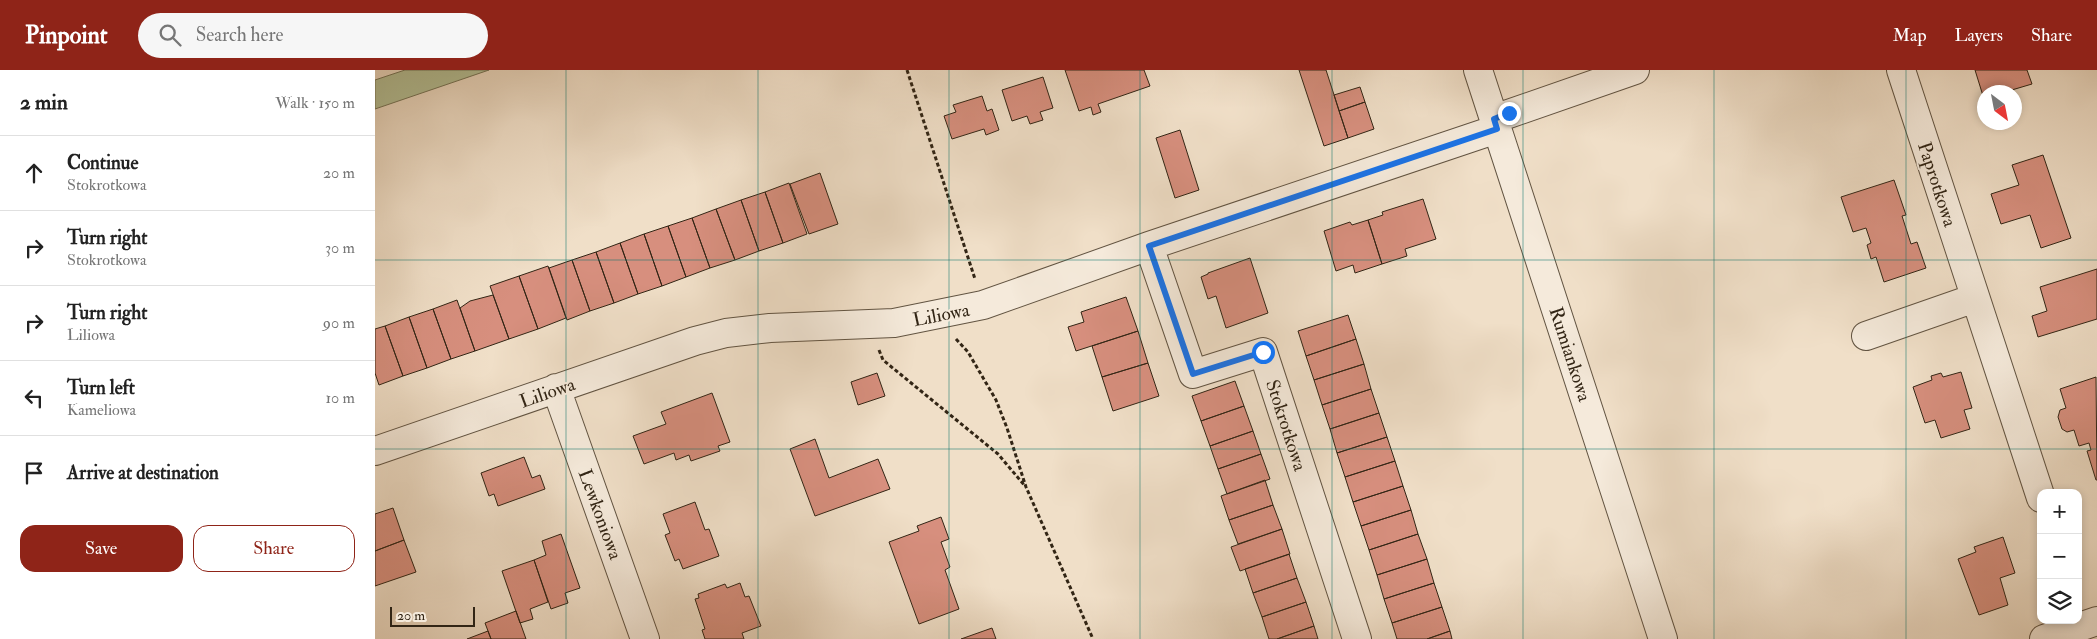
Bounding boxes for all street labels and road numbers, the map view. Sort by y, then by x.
street label: Paprotkowa [1911,139,1962,230]
street label: Liliowa [911,298,972,332]
street label: Rumiankowa [1544,304,1597,405]
street label: Liliowa [516,372,578,414]
street label: Stokrotkowa [1260,377,1312,474]
street label: Lewkoniowa [573,466,628,563]

